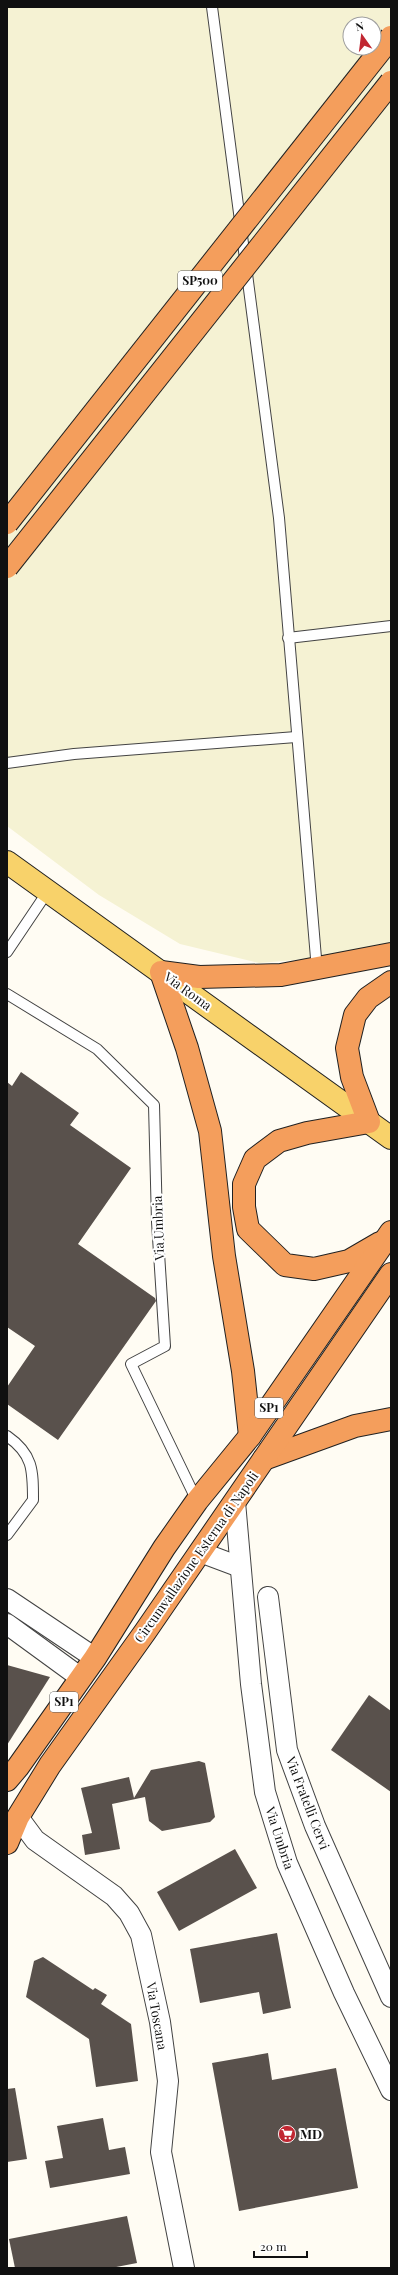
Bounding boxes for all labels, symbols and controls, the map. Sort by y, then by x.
north arrow [342,16,382,56]
text: N [354,18,365,34]
road number: SP500 [178,271,222,291]
street label: Via Roma [160,967,216,1014]
street label: Via Umbria [148,1195,167,1262]
road number: SP1 [255,1398,283,1418]
street label: Circumvallazione Esterna di Napoli [130,1468,261,1646]
road number: SP1 [50,1692,78,1712]
street label: Via Fratelli Cervi [283,1753,334,1852]
street label: Via Umbria [262,1803,299,1872]
street label: Via Toscana [143,1980,172,2052]
supermarket icon: MD [277,2124,297,2144]
place label: MD [300,2125,322,2142]
scale bar [254,2233,307,2259]
text: 20 m [260,2238,287,2254]

